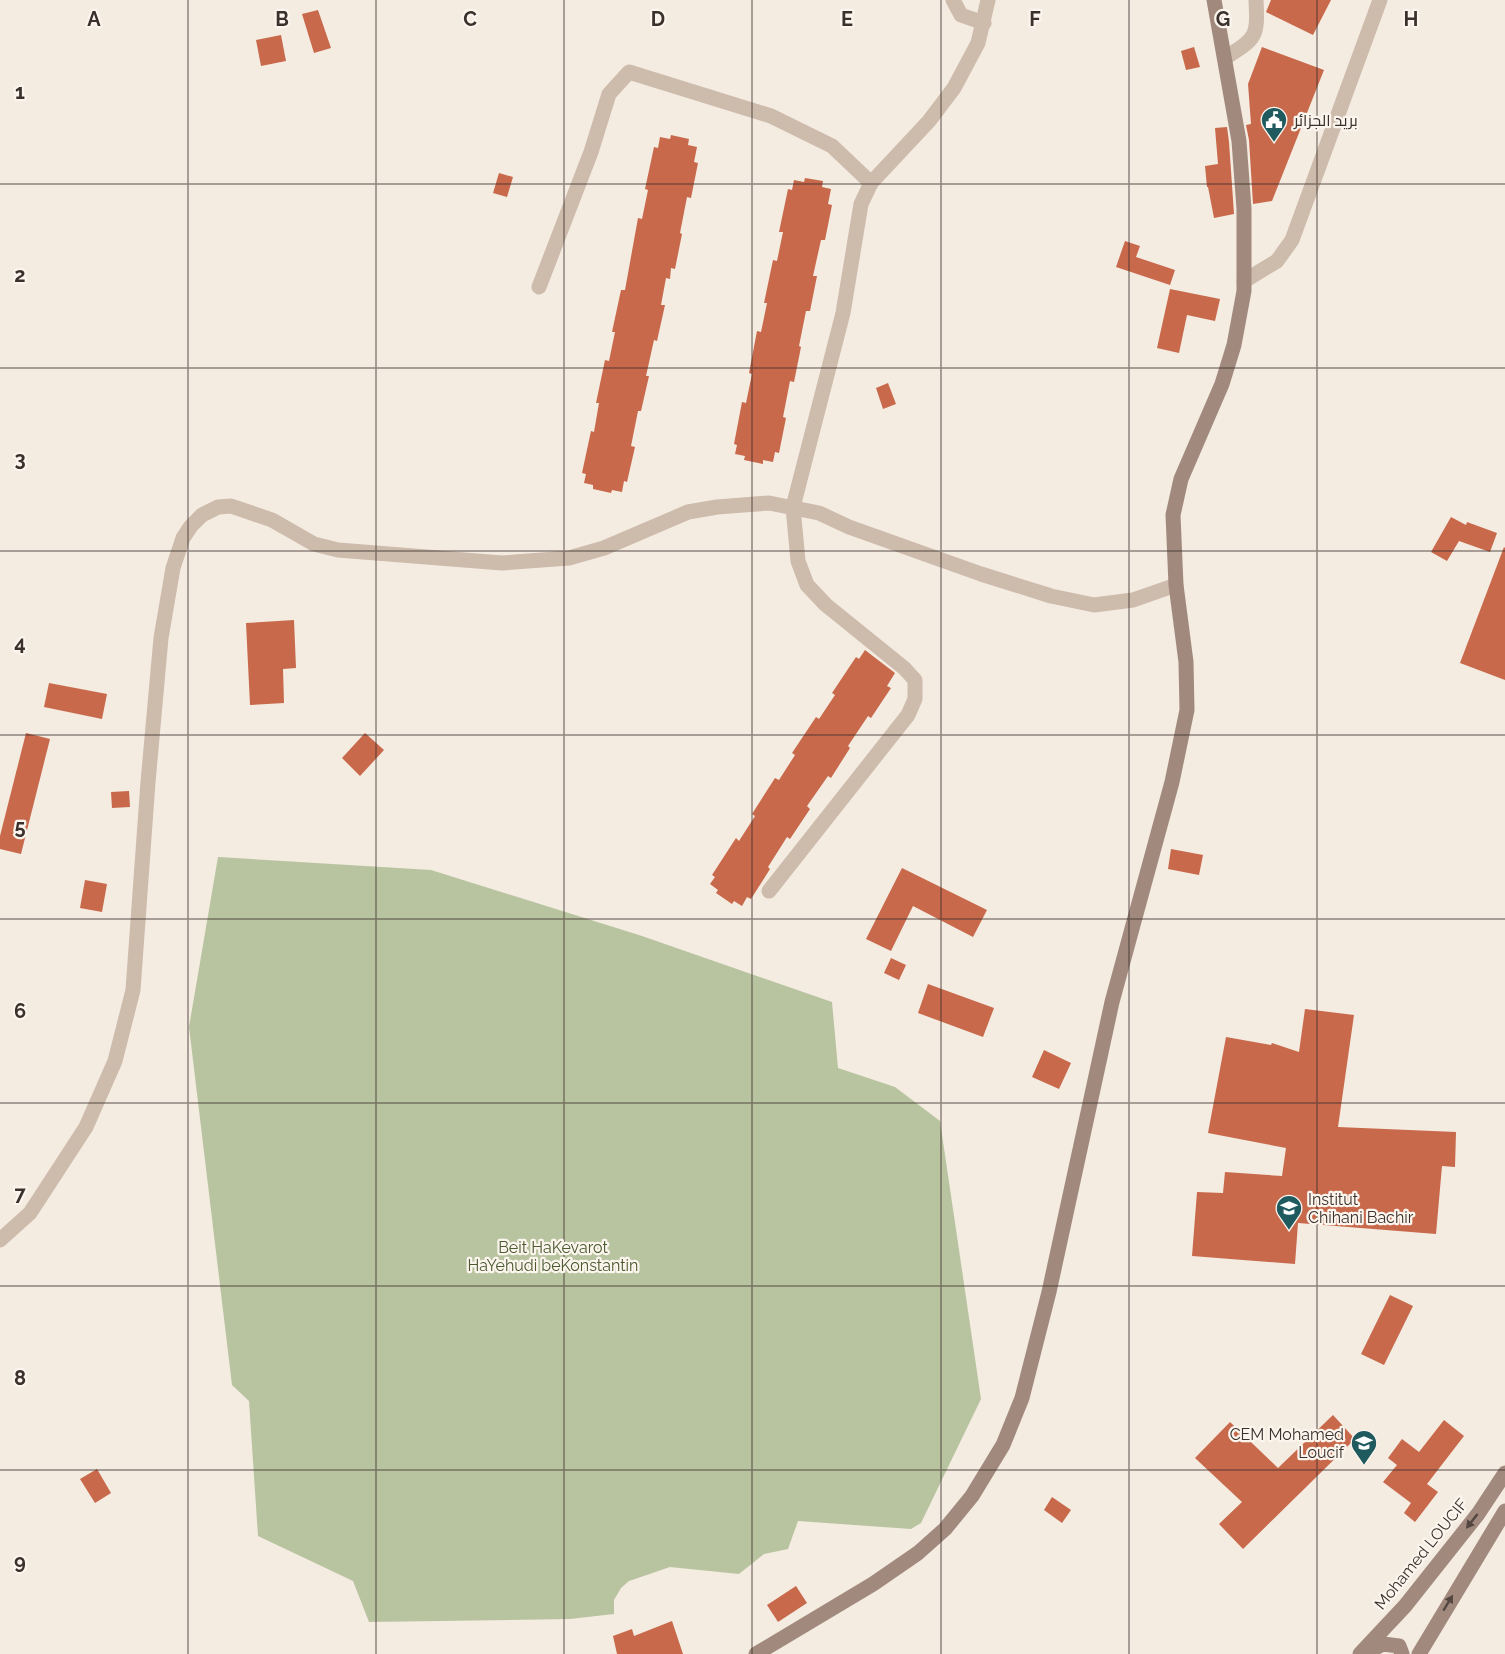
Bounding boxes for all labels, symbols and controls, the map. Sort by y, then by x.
text: A [87,7,101,31]
text: B [275,7,289,31]
text: C [463,7,477,31]
text: D [651,7,665,31]
text: E [841,7,853,31]
text: F [1029,7,1041,31]
text: G [1216,7,1230,31]
text: H [1404,7,1418,31]
text: 1 [15,80,25,104]
public building icon: بريد الجزائر [1259,105,1289,143]
place label: بريد الجزائر [1293,111,1358,130]
text: 2 [14,263,26,287]
text: 3 [14,447,26,471]
text: 4 [14,631,26,655]
text: 5 [14,815,26,839]
text: 6 [14,999,26,1023]
text: 7 [14,1182,26,1206]
place label: Institut Chihani Bachir [1308,1190,1414,1227]
school or university icon: Institut Chihani Bachir [1274,1193,1304,1231]
park label: Beit HaKevarot HaYehudi beKonstantin [468,1238,638,1275]
text: 8 [14,1366,26,1390]
place label: CEM Mohamed Loucif [1230,1425,1345,1462]
school or university icon: CEM Mohamed Loucif [1349,1428,1379,1466]
street label: Mohamed LOUCIF [1371,1495,1471,1613]
one-way arrow [1467,1514,1479,1529]
text: 9 [14,1550,26,1574]
one-way arrow [1443,1595,1454,1611]

